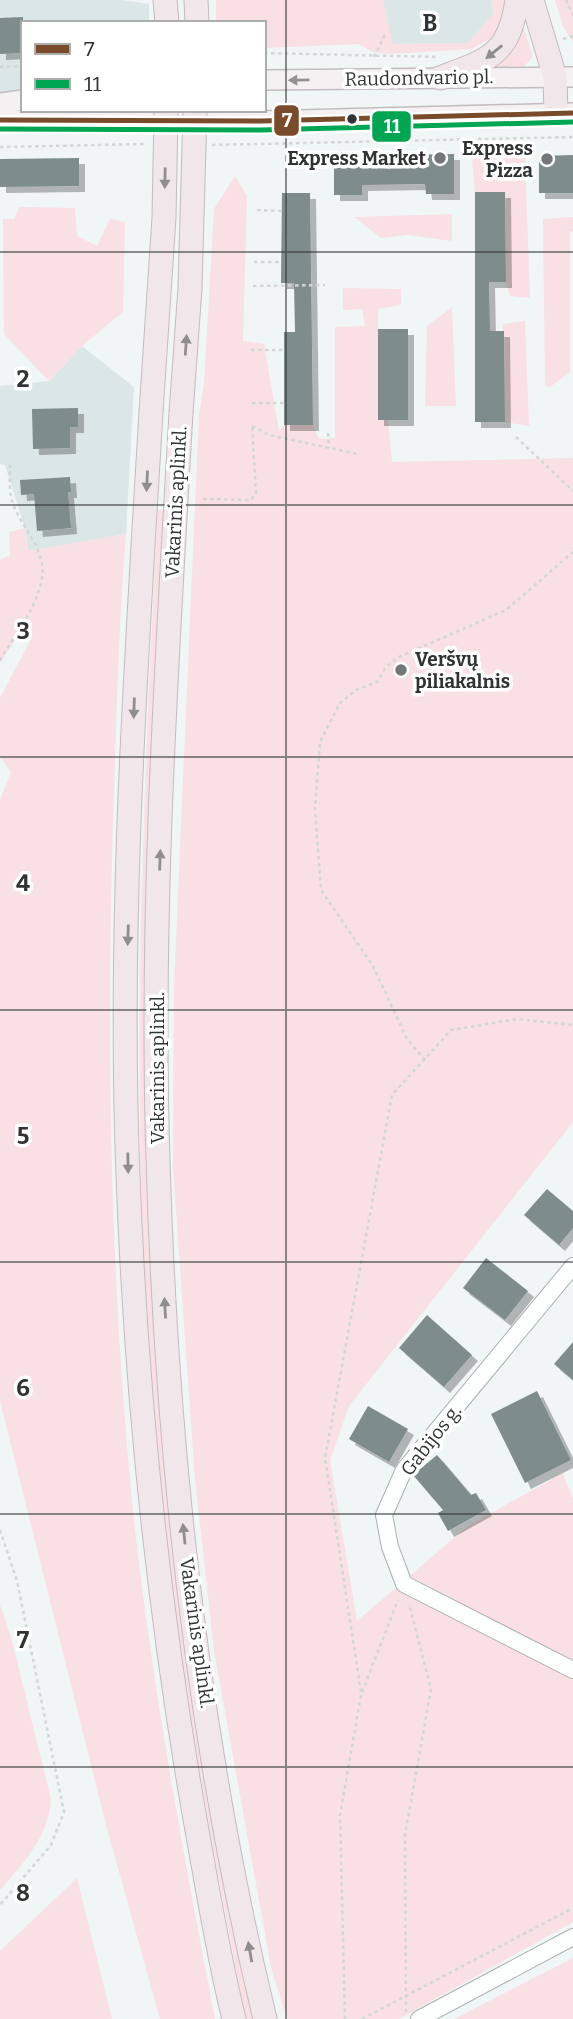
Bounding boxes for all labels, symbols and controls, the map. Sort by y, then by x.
text: B [423,9,437,37]
legend [21,21,266,112]
text: 7 [84,36,95,62]
one-way arrow [485,44,502,59]
street label: Raudondvario pl. [344,65,494,91]
text: 11 [84,71,102,97]
one-way arrow [287,74,309,85]
line badge: 7 [273,104,300,137]
text: 7 [282,109,292,132]
line badge: 11 [371,110,412,143]
unlabelled marker [345,112,359,126]
text: 11 [384,115,401,138]
place label: Express Pizza [462,137,533,182]
place label: Express Market [287,147,426,170]
marker: Express Market [432,150,448,166]
marker: Express Pizza [539,151,555,167]
one-way arrow [159,168,170,190]
one-way arrow [180,334,191,356]
text: 2 [17,365,30,393]
street label: Vakarinis aplinkl. [161,426,191,578]
one-way arrow [141,470,152,492]
text: 3 [16,617,30,645]
place label: Veršvų piliakalnis [415,648,510,693]
marker: Veršvų piliakalnis [393,662,409,678]
one-way arrow [128,697,140,719]
one-way arrow [155,849,166,871]
text: 4 [16,869,30,897]
one-way arrow [122,924,134,946]
street label: Vakarinis aplinkl. [146,992,169,1144]
text: 5 [17,1122,29,1150]
one-way arrow [122,1152,133,1174]
one-way arrow [159,1296,170,1318]
text: 6 [16,1374,30,1402]
street label: Gabijos g. [396,1400,466,1480]
one-way arrow [178,1523,189,1545]
street label: Vakarinis aplinkl. [175,1556,219,1710]
text: 7 [17,1626,30,1654]
text: 8 [16,1879,30,1907]
one-way arrow [244,1941,255,1963]

